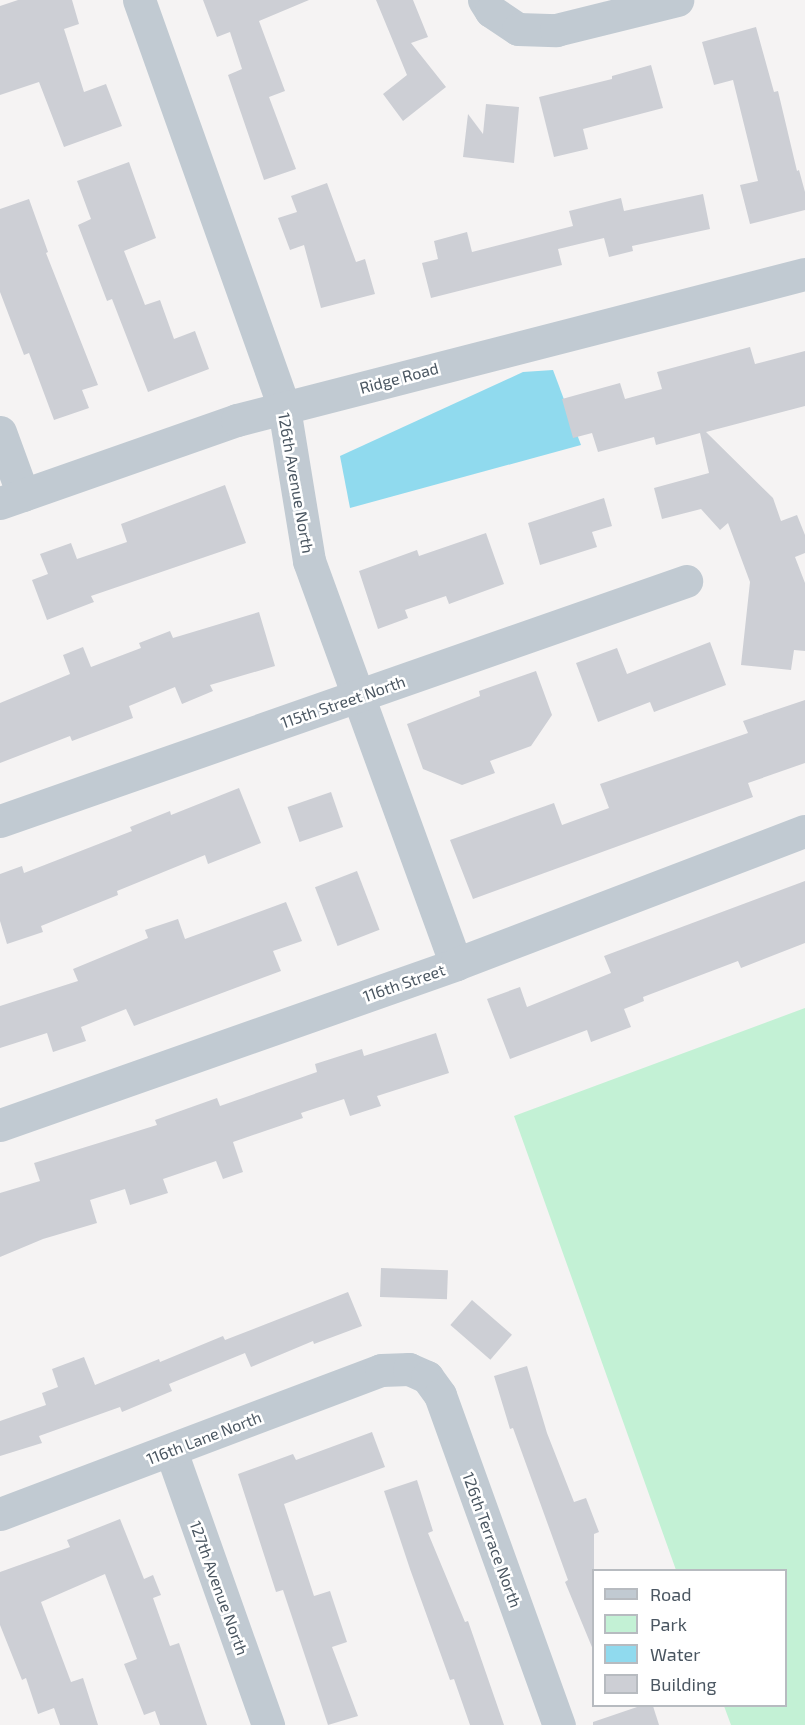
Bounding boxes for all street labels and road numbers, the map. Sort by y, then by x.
street label: Ridge Road [357,358,441,398]
street label: 126th Avenue North [274,411,318,555]
street label: 115th Street North [278,672,408,732]
street label: 116th Street [361,960,447,1006]
street label: 116th Lane North [144,1407,264,1469]
street label: 126th Terrace North [458,1469,526,1611]
street label: 127th Avenue North [186,1518,252,1658]

